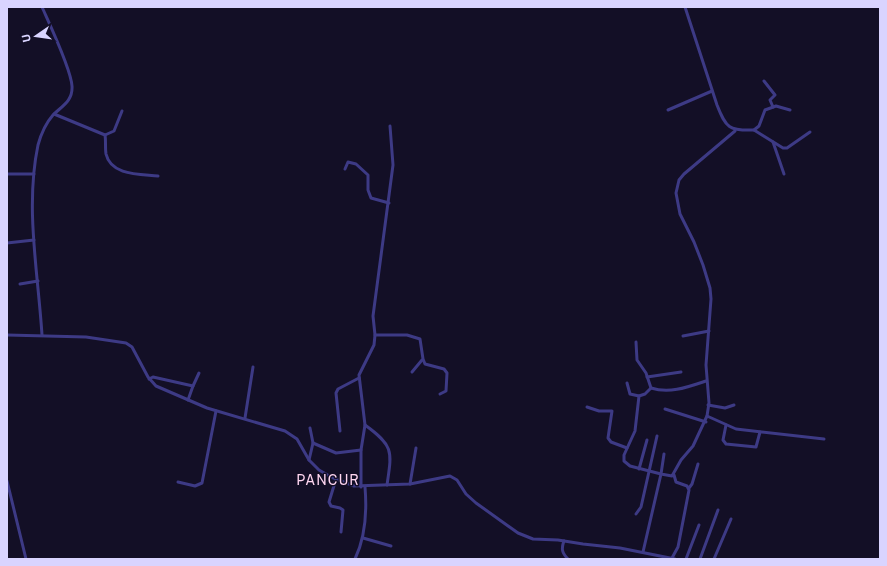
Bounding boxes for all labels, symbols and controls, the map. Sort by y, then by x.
north arrow [16,16,56,56]
text: U [20,33,33,43]
district label: PANCUR [296,472,360,488]

